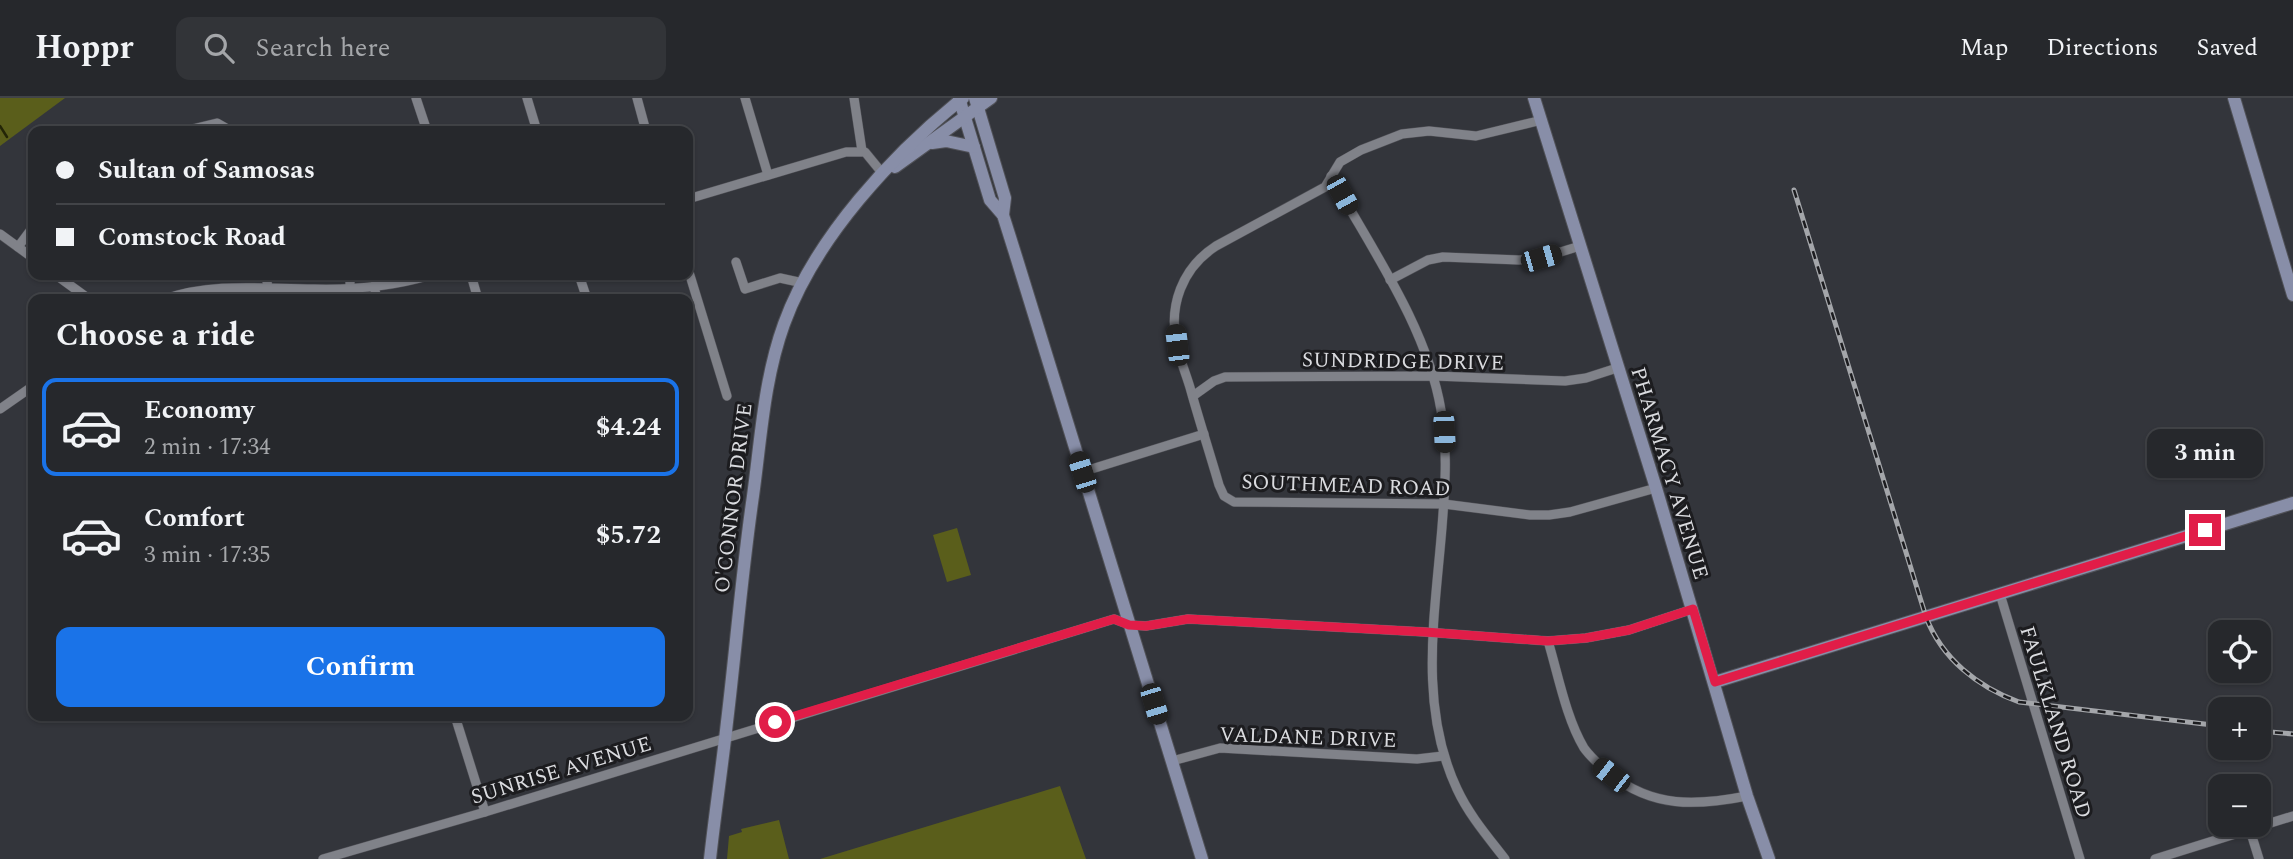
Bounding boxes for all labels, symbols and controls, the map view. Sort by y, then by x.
search box [176,17,666,80]
text: Hoppr [35,23,134,73]
text: Search here [256,28,390,68]
icon: search [200,29,238,67]
text: Map [1960,30,2008,66]
text: Directions [2046,30,2158,66]
text: Saved [2196,30,2258,66]
text: Sultan of Samosas [98,150,315,190]
car [1323,172,1362,218]
text: Comstock Road [98,217,286,257]
car [1518,242,1565,274]
text: Choose a ride [56,311,255,360]
car [1165,323,1190,367]
street label: SUNDRIDGE DRIVE [1302,344,1504,380]
street label: PHARMACY AVENUE [1621,363,1717,584]
text: Economy [144,390,254,430]
icon: car [60,396,123,459]
street label: O'CONNOR DRIVE [706,401,762,595]
text: $4.24 [596,407,661,447]
car [1433,410,1456,454]
callout: 3 min [2147,428,2263,478]
text: 2 min · 17:34 [144,430,271,465]
text: 3 min [2174,436,2236,471]
car [1066,449,1099,495]
street label: SOUTHMEAD ROAD [1241,466,1451,506]
text: Comfort [144,498,245,538]
icon: car [60,504,123,567]
route end [2189,514,2221,546]
text: $5.72 [596,515,661,555]
text: 3 min · 17:35 [144,538,271,573]
map controls [2208,620,2271,837]
button: locate [2208,620,2271,683]
street label: FAULKLAND ROAD [2011,622,2100,823]
button: Confirm [56,627,665,707]
car [1138,681,1171,727]
button: + [2208,697,2271,760]
route start [759,706,791,738]
street label: VALDANE DRIVE [1219,719,1397,757]
street label: SUNRISE AVENUE [467,728,655,814]
car [1588,754,1635,796]
button: − [2208,774,2271,837]

